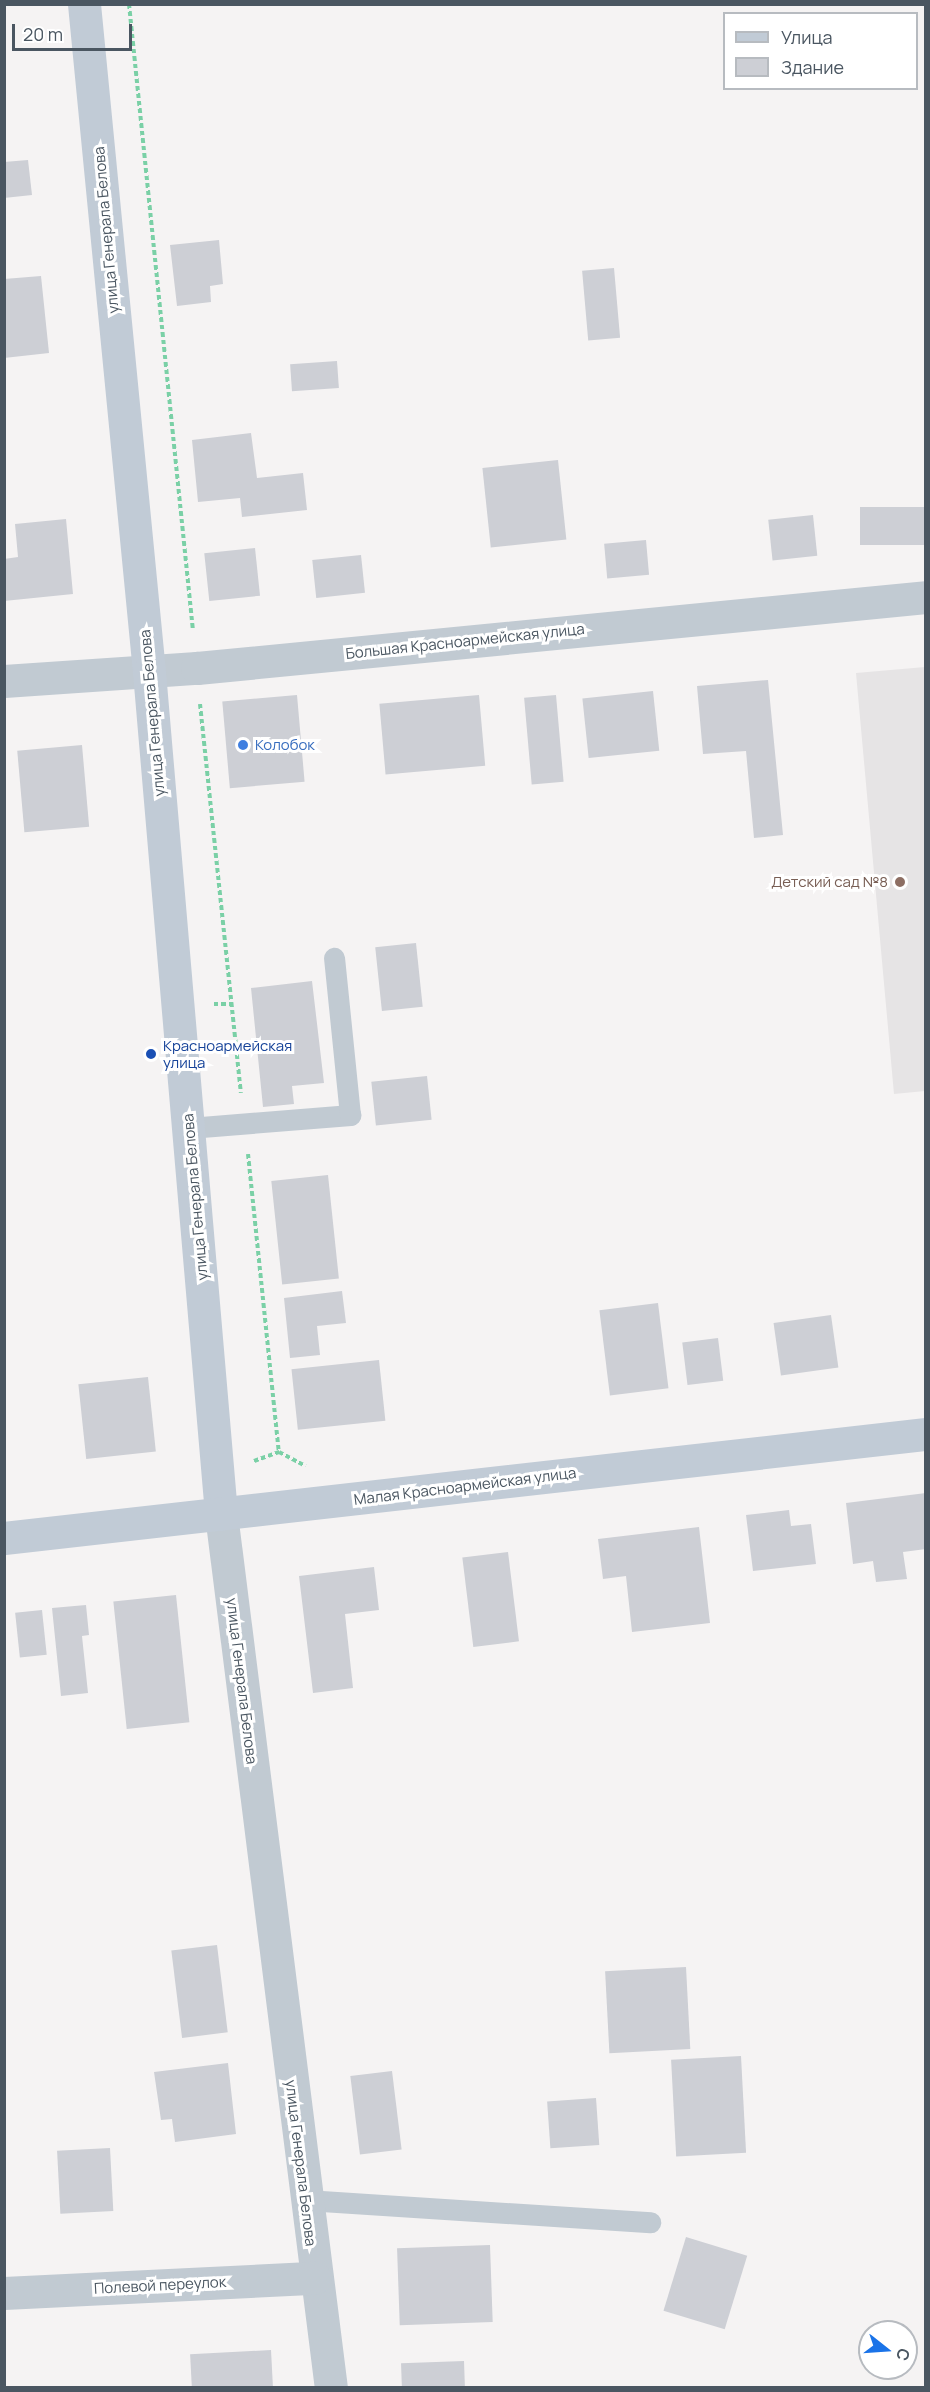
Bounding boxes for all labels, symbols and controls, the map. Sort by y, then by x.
scale bar [15,12,135,50]
legend [723,12,918,90]
text: 20 m [23,22,63,46]
text: Улица [781,25,833,49]
text: Здание [781,55,844,79]
street label: улица Генерала Белова [90,146,122,314]
street label: Большая Красноармейская улица [345,619,585,663]
street label: улица Генерала Белова [136,629,168,797]
place label: Колобок [255,736,315,754]
marker: Колобок [236,738,250,752]
place label: Детский сад №8 [771,873,888,891]
marker: Детский сад №8 [893,875,907,889]
place label: Красноармейская улица [163,1036,292,1071]
marker: Красноармейская улица [144,1047,158,1061]
street label: улица Генерала Белова [179,1113,211,1281]
street label: Малая Красноармейская улица [353,1463,577,1509]
street label: улица Генерала Белова [223,1597,261,1765]
street label: улица Генерала Белова [282,2079,320,2247]
street label: Полевой переулок [93,2273,227,2297]
north arrow [858,2320,918,2380]
text: С [891,2346,916,2364]

